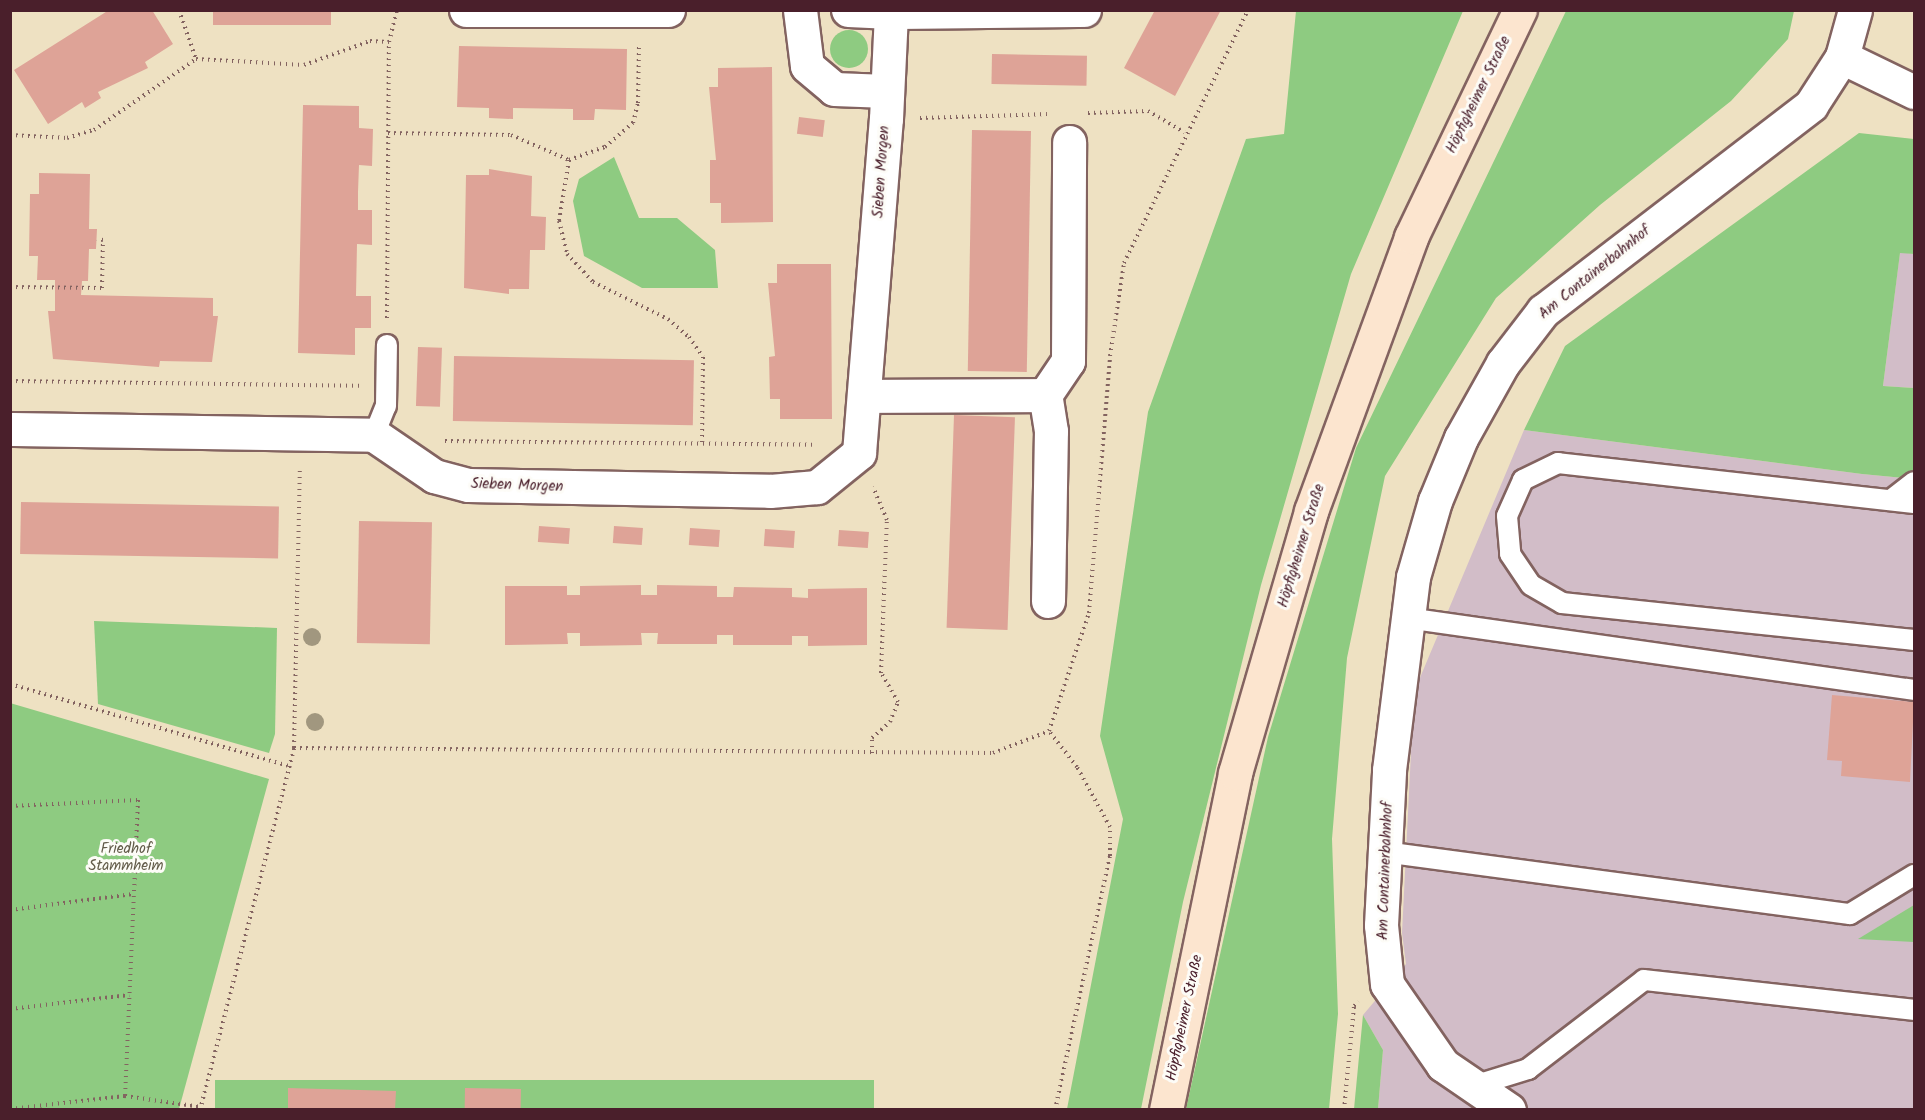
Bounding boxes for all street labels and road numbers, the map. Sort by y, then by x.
street label: Höpfigheimer Straße [1443,33,1515,157]
street label: Sieben Morgen [870,125,894,219]
street label: Am Containerbahnhof [1536,222,1654,324]
street label: Sieben Morgen [471,475,563,497]
street label: Höpfigheimer Straße [1275,482,1329,610]
street label: Am Containerbahnhof [1375,802,1397,940]
street label: Höpfigheimer Straße [1163,953,1207,1083]

